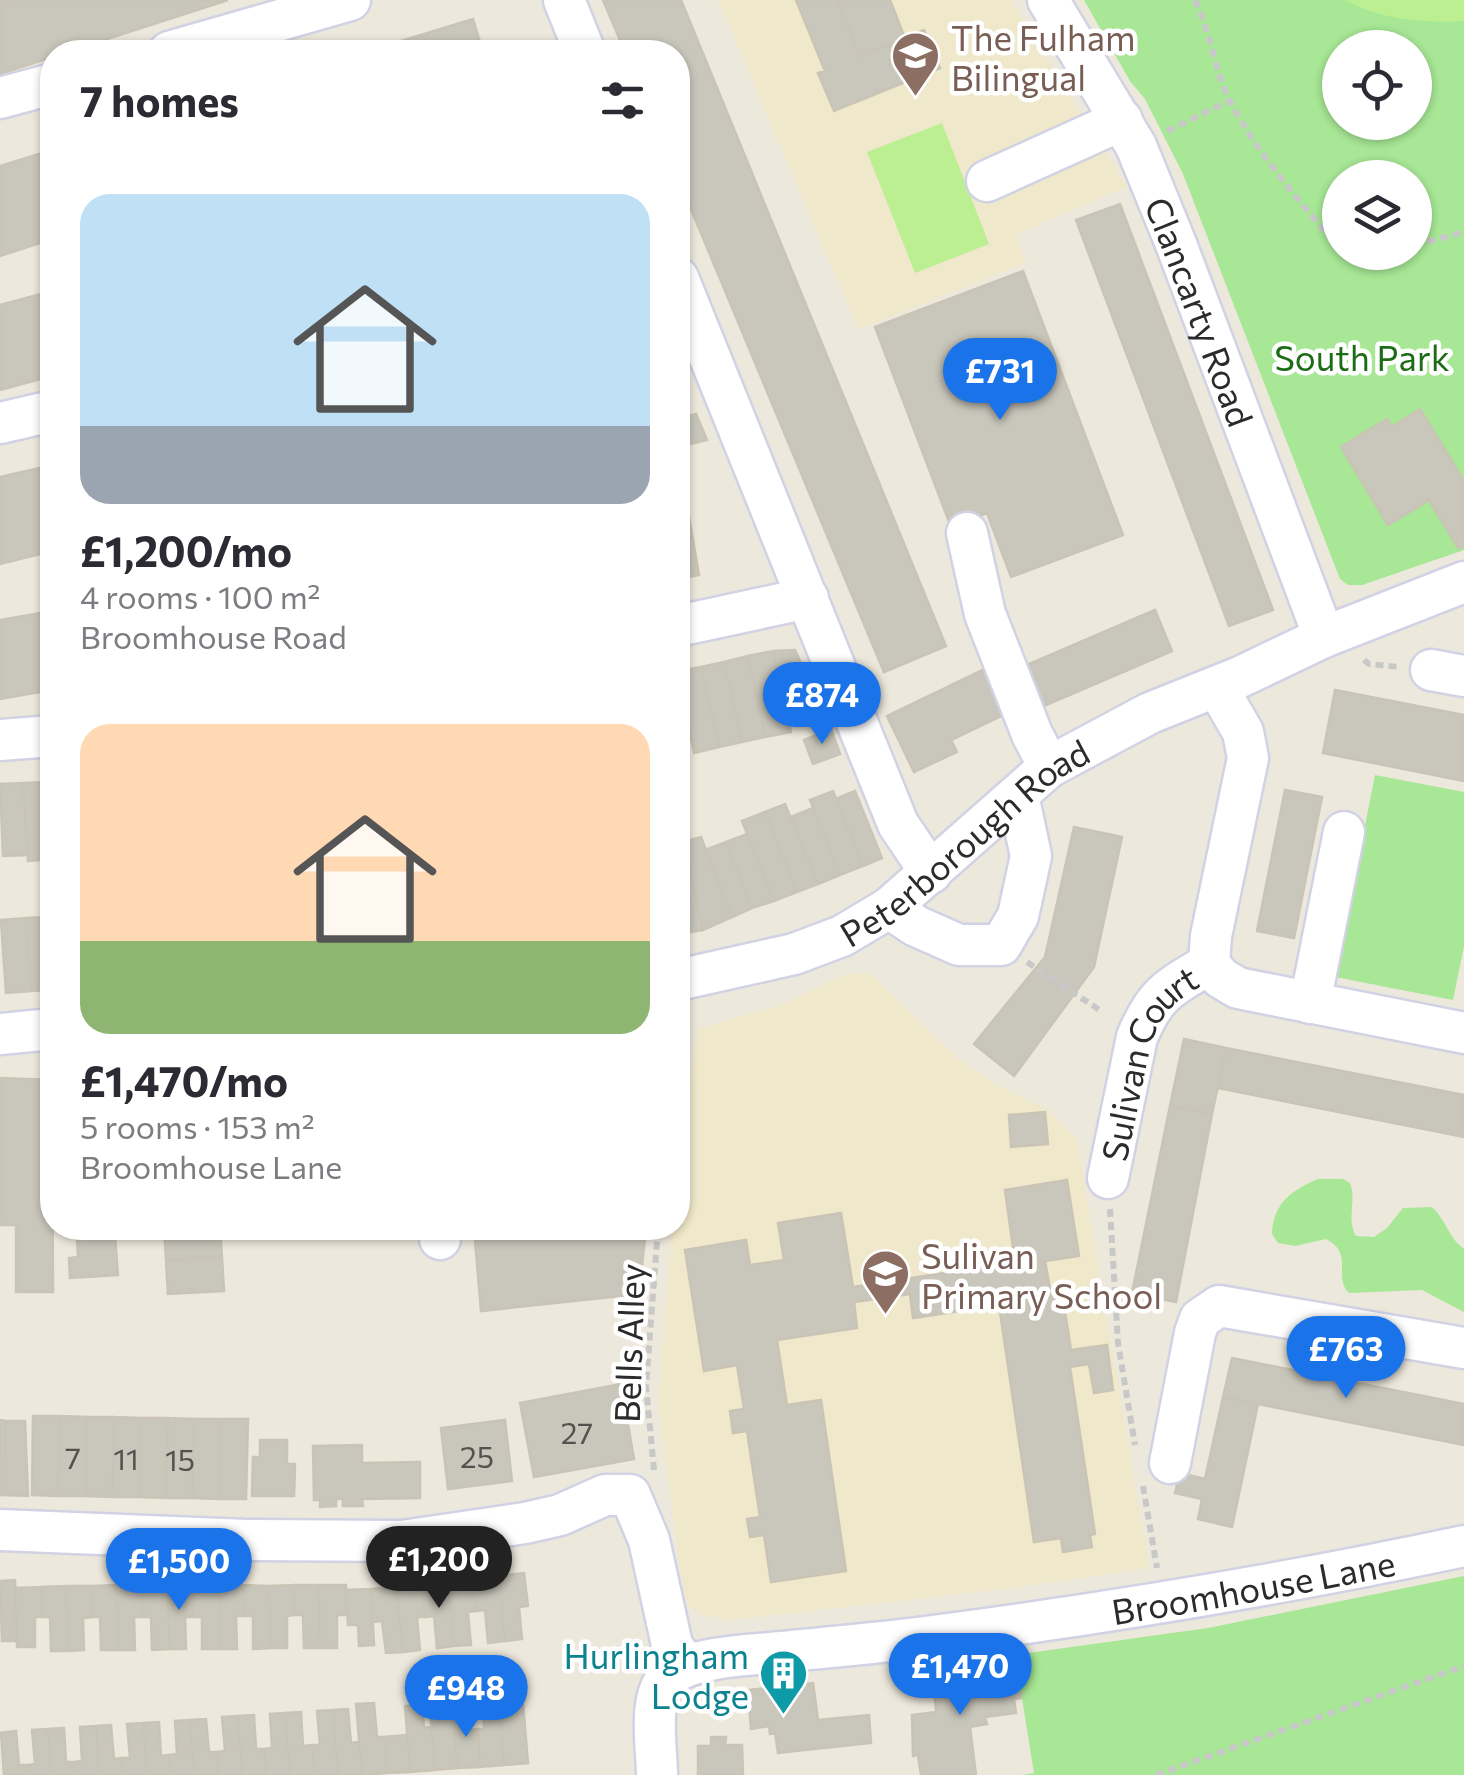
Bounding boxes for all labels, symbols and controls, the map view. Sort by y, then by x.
place label: The Fulham Bilingual [951,15,1136,98]
school or university icon: The Fulham Bilingual [890,30,942,98]
map controls [1322,30,1432,270]
button: locate [1322,30,1432,140]
icon: filters [595,73,650,128]
text: 7 homes [80,74,239,126]
button: layers [1322,160,1432,270]
street label: Clancarty Road [1137,190,1264,432]
icon: home [275,259,455,439]
park label: South Park [1274,335,1450,378]
pin: £731 [941,338,1059,423]
text: £731 [965,350,1035,390]
text: £1,200/mo [80,524,292,576]
text: 4 rooms · 100 m² [80,576,320,616]
text: Broomhouse Road [80,616,347,656]
pin: £874 [763,662,881,747]
text: £874 [785,674,859,714]
street label: Peterborough Road [831,728,1096,954]
icon: home [275,789,455,969]
street label: Sulivan Court [1091,955,1205,1164]
text: £1,470/mo [80,1054,288,1106]
text: 5 rooms · 153 m² [80,1106,315,1146]
text: Broomhouse Lane [80,1146,342,1186]
place label: Sulivan Primary School [921,1233,1162,1316]
school or university icon: Sulivan Primary School [860,1248,912,1316]
street label: Bells Alley [604,1263,652,1423]
pin: £763 [1287,1316,1405,1401]
text: £763 [1309,1328,1383,1368]
house number: 27 [561,1413,593,1450]
house number: 25 [460,1437,494,1474]
house number: 7 [65,1438,81,1475]
house number: 11 [113,1439,139,1476]
house number: 15 [165,1440,195,1477]
pin: £1,200 [358,1526,520,1611]
pin: £1,500 [98,1528,260,1613]
text: £1,200 [388,1538,490,1578]
street label: Broomhouse Lane [1108,1539,1398,1632]
text: £1,500 [128,1540,230,1580]
place label: Hurlingham Lodge [563,1633,749,1716]
pin: £1,470 [879,1633,1041,1718]
text: £1,470 [911,1645,1009,1685]
building icon: Hurlingham Lodge [758,1648,810,1716]
pin: £948 [407,1655,525,1740]
text: £948 [427,1667,505,1707]

